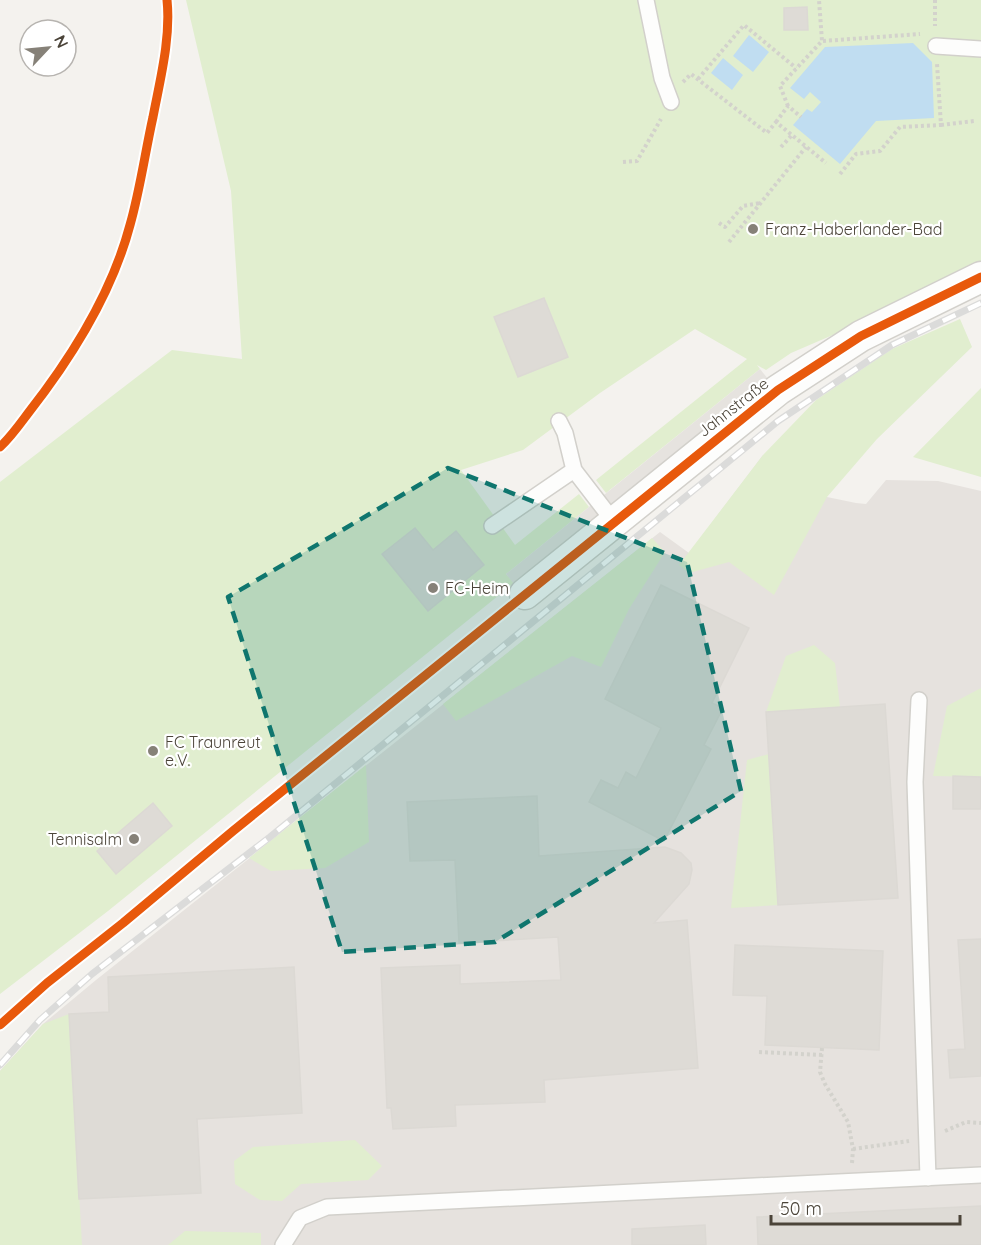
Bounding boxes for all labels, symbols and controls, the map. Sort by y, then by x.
north arrow [18,18,78,78]
text: N [50,32,73,51]
place label: Franz-Haberlander-Bad [765,219,942,239]
marker: Franz-Haberlander-Bad [746,222,760,236]
street label: Jahnstraße [694,373,772,441]
place label: FC-Heim [445,578,509,598]
marker: FC-Heim [426,581,440,595]
place label: FC Traunreut e.V. [165,732,261,770]
marker: FC Traunreut e.V. [146,744,160,758]
place label: Tennisalm [48,829,122,849]
marker: Tennisalm [127,832,141,846]
scale bar [771,1188,960,1226]
text: 50 m [780,1197,822,1220]

